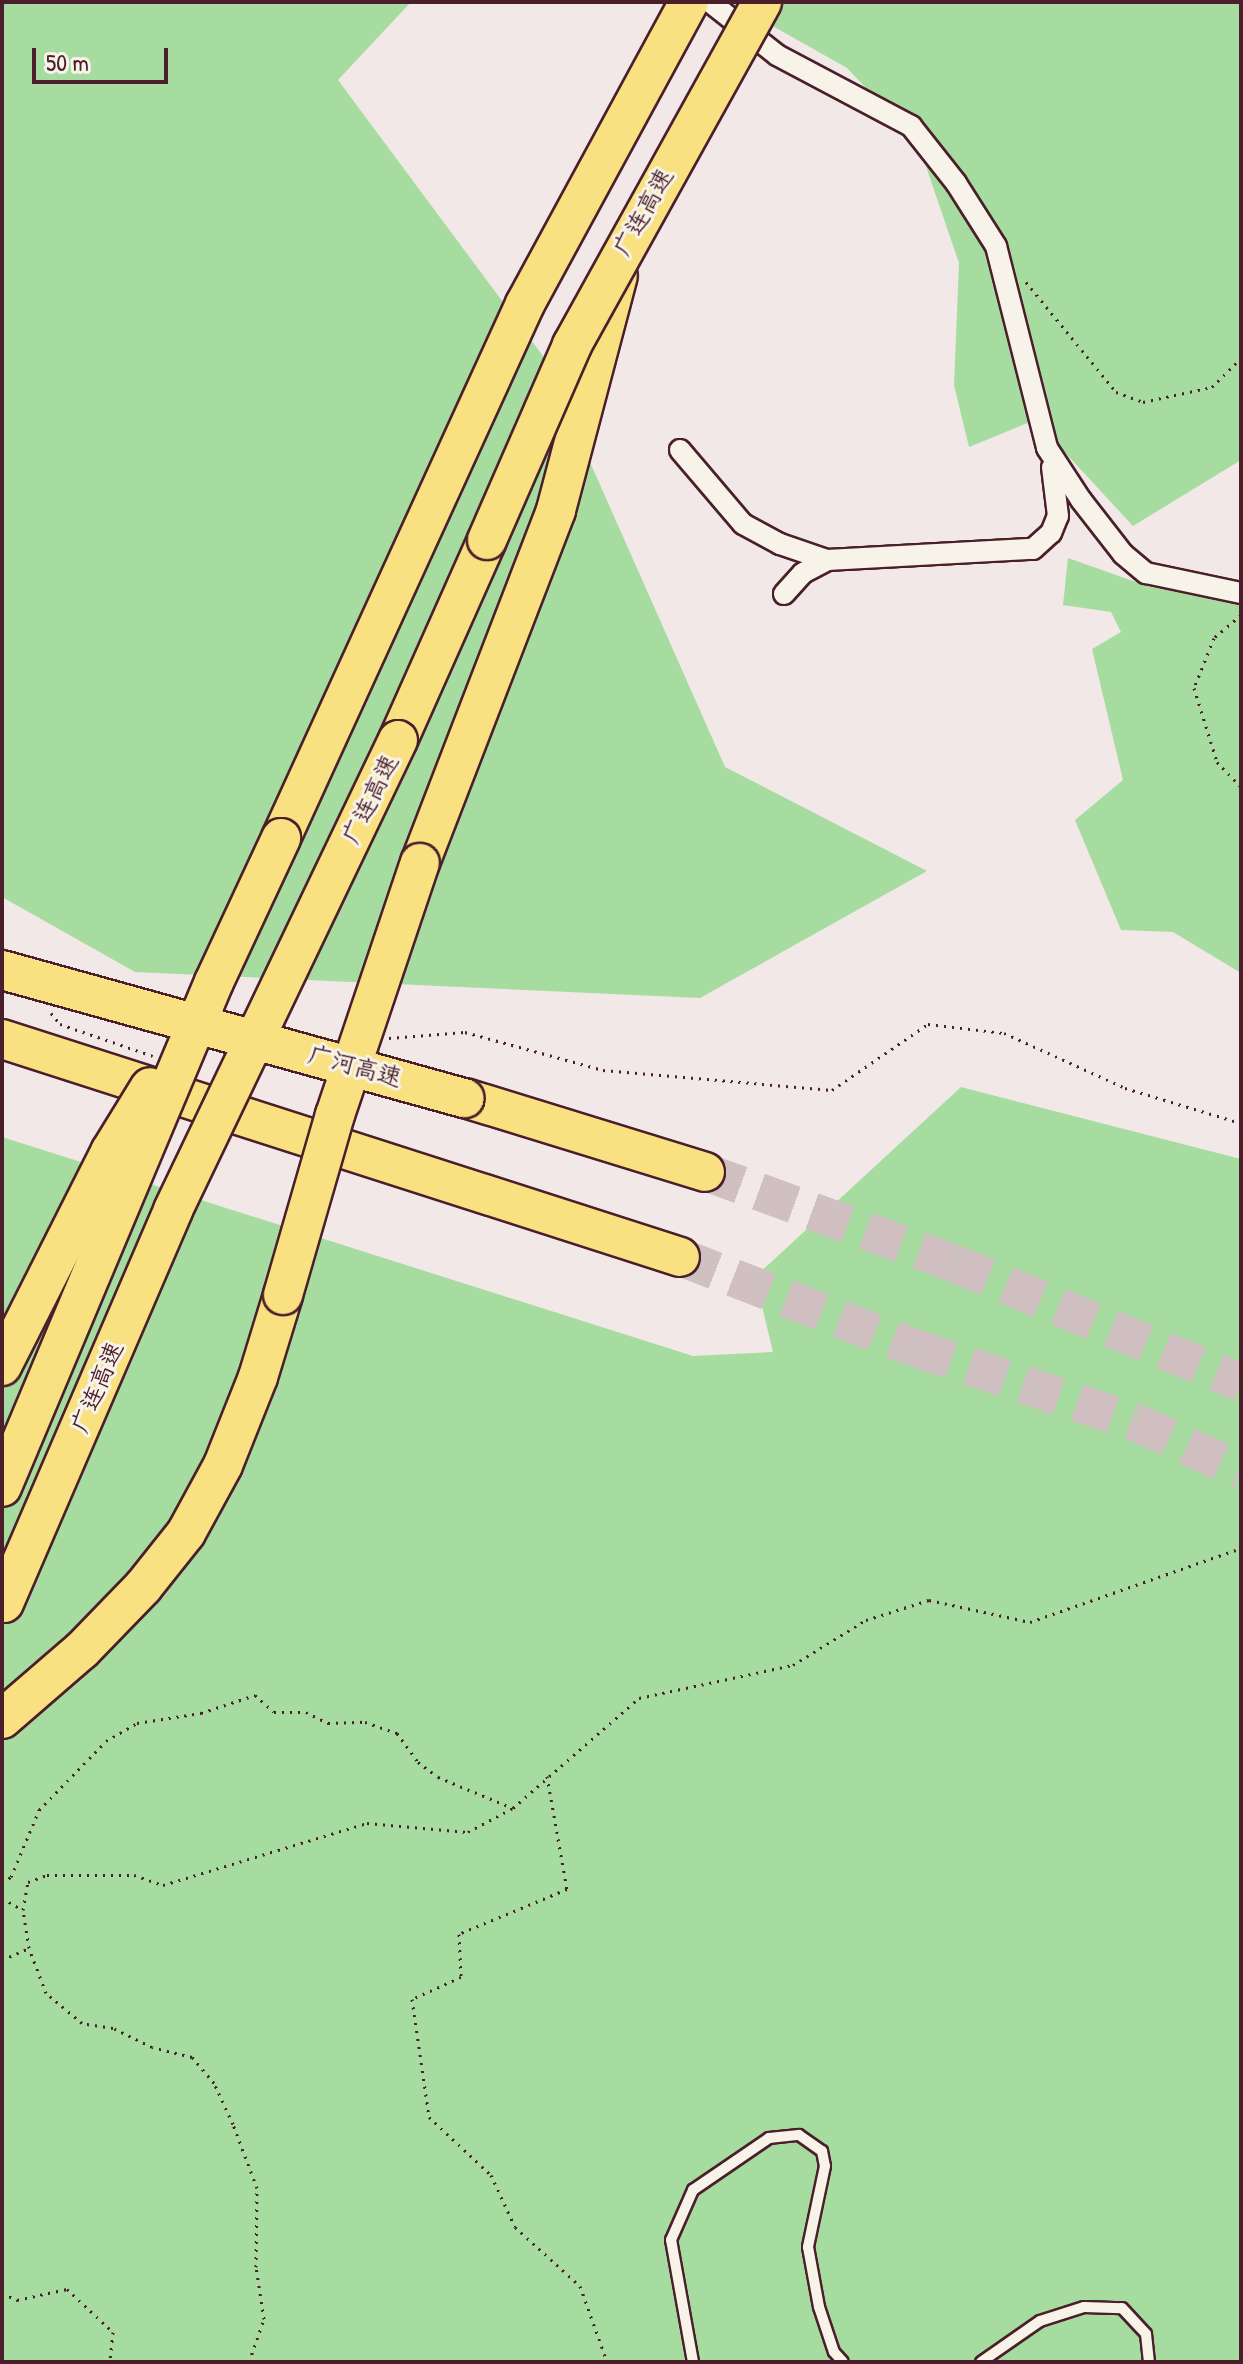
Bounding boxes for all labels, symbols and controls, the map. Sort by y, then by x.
scale bar [36,32,172,82]
text: 50 m [46,46,89,78]
street label: 广连高速 [607,163,679,261]
street label: 广连高速 [336,750,404,848]
street label: 广河高速 [305,1040,405,1092]
street label: 广连高速 [65,1337,129,1437]

